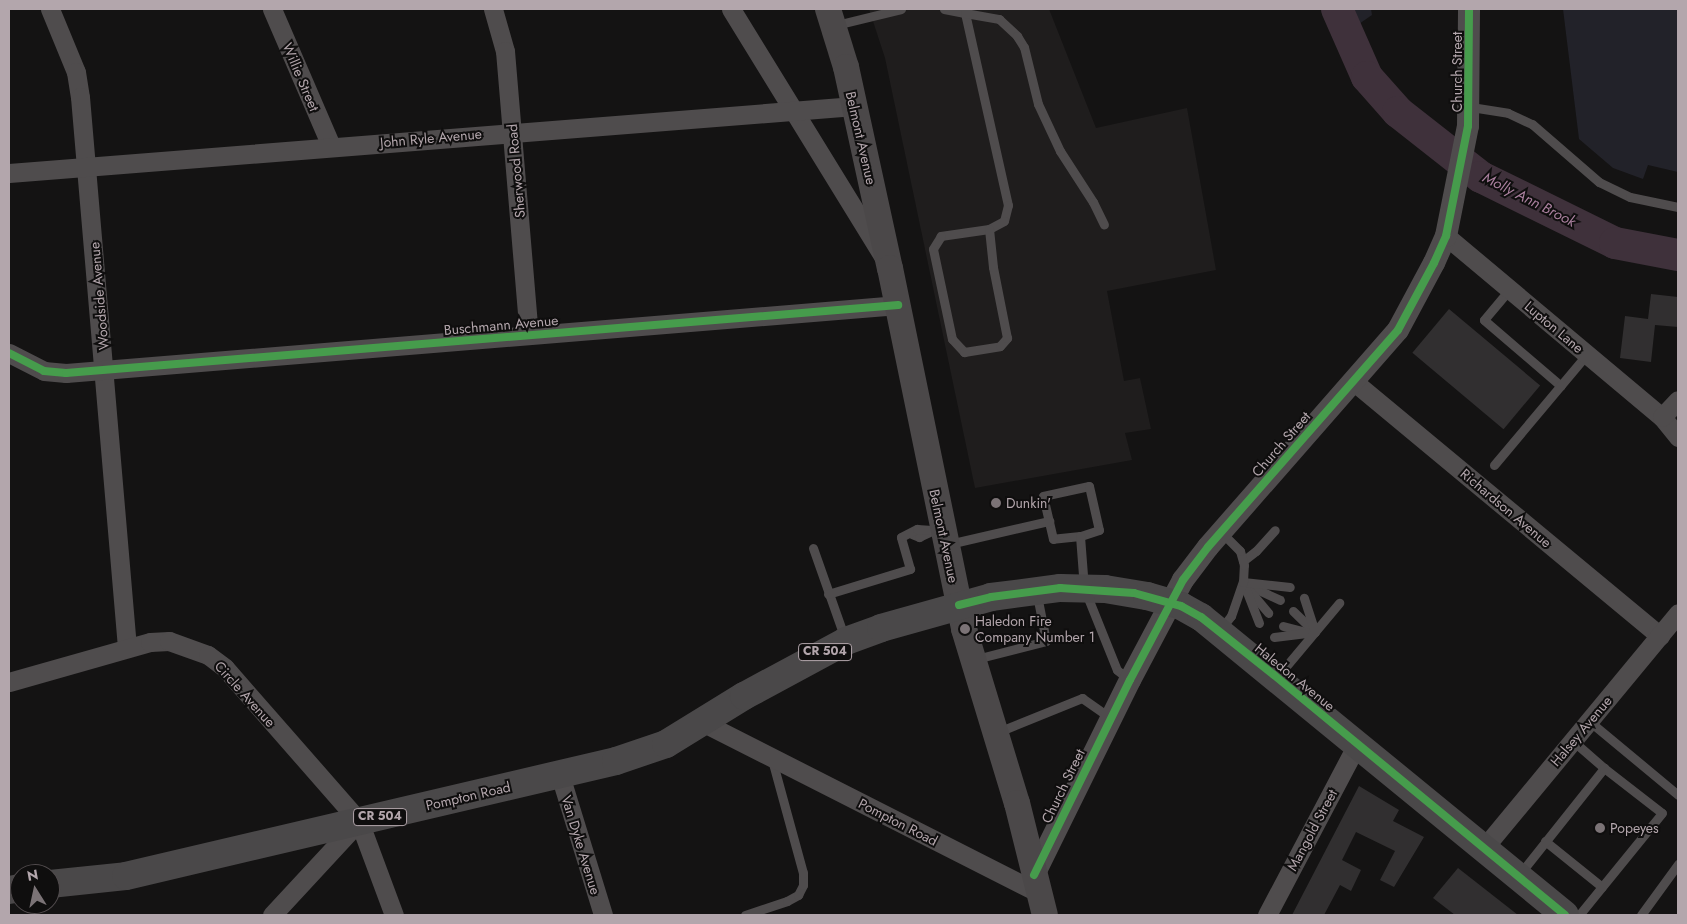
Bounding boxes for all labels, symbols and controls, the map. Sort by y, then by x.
street label: Church Street [1449,32,1465,112]
street label: Willie Street [279,40,323,114]
street label: Belmont Avenue [842,90,880,186]
street label: Sherwood Road [504,123,528,219]
street label: John Ryle Avenue [379,125,483,151]
water label: Molly Ann Brook [1479,169,1579,231]
street label: Woodside Avenue [86,241,112,351]
street label: Lupton Lane [1521,298,1587,356]
street label: Buschmann Avenue [443,312,559,338]
street label: Church Street [1248,408,1314,480]
street label: Richardson Avenue [1457,465,1555,551]
street label: Belmont Avenue [926,488,962,584]
place label: Dunkin' [1006,495,1051,511]
marker: Dunkin' [990,497,1002,509]
place label: Haledon Fire Company Number 1 [975,613,1095,646]
marker: Haledon Fire Company Number 1 [959,623,971,635]
street label: Haledon Avenue [1252,640,1338,714]
road number: CR 504 [798,642,852,662]
street label: Circle Avenue [211,658,279,730]
street label: Halsey Avenue [1547,692,1615,770]
street label: Church Street [1038,746,1088,826]
street label: Pompton Road [424,778,512,814]
street label: Mangold Street [1283,786,1341,874]
street label: Van Dyke Avenue [558,793,604,897]
street label: Pompton Road [856,795,940,849]
road number: CR 504 [352,808,408,826]
place label: Popeyes [1610,820,1659,836]
marker: Popeyes [1594,822,1606,834]
north arrow [10,864,60,914]
text: N [25,864,40,886]

